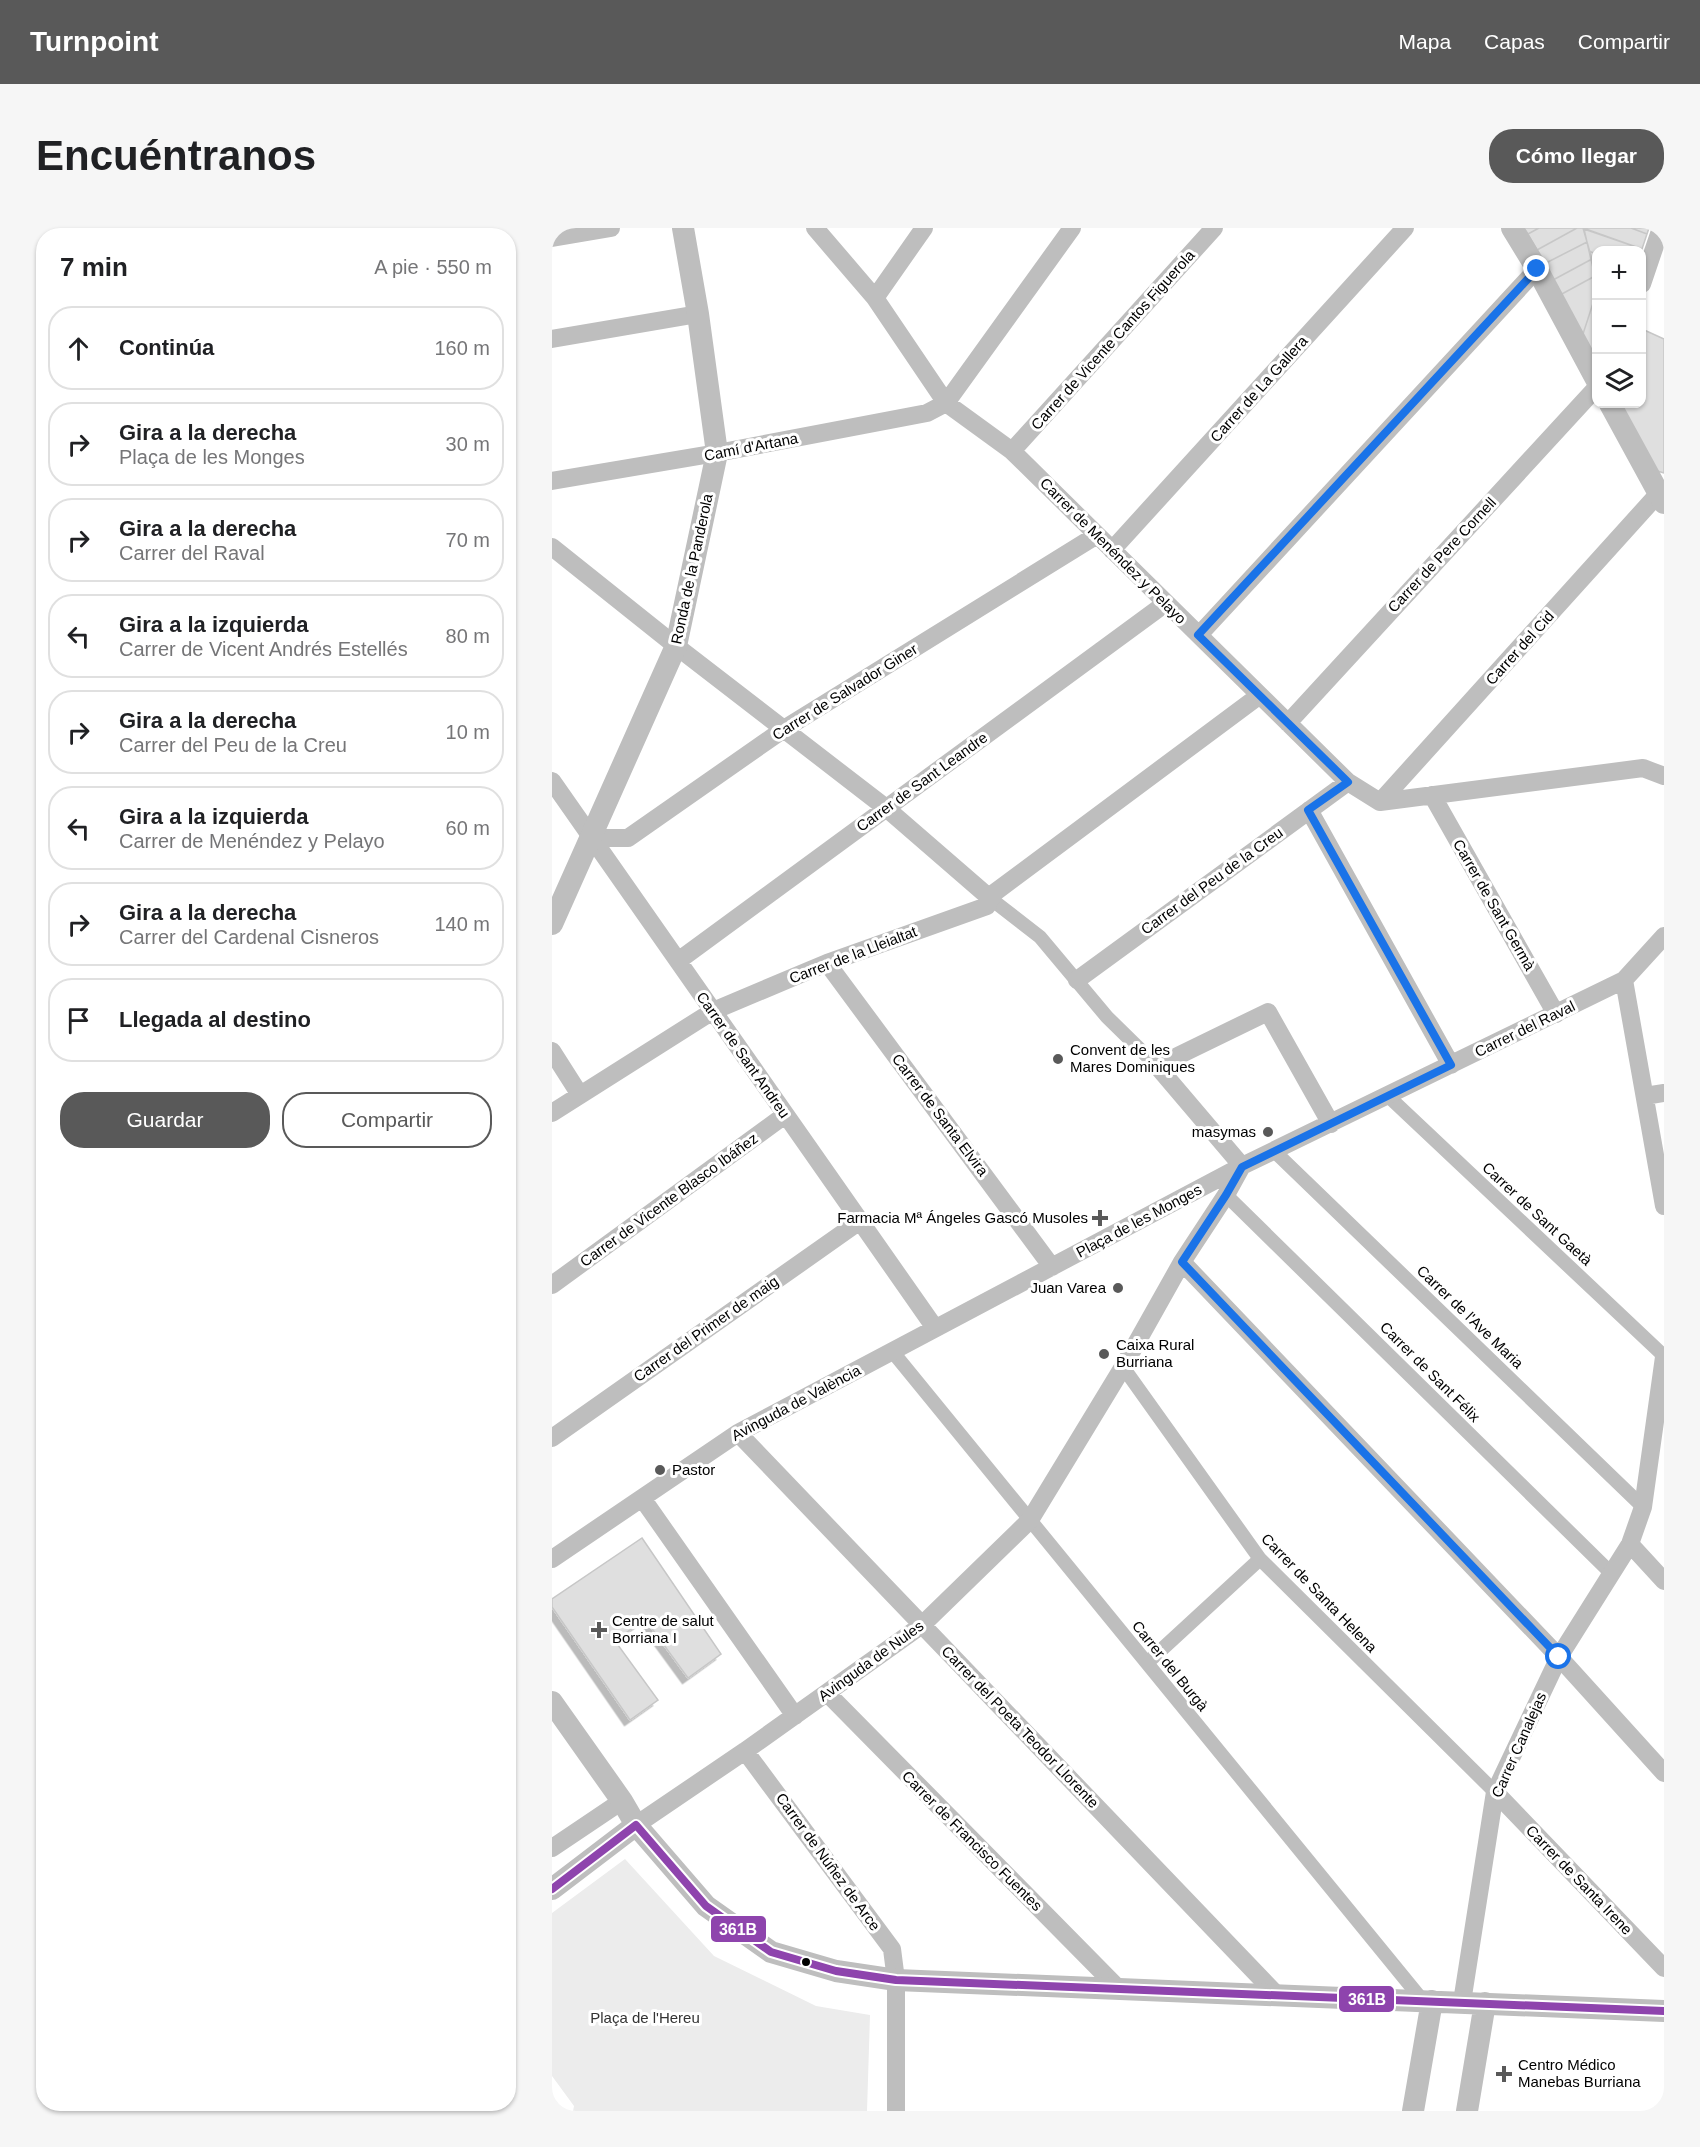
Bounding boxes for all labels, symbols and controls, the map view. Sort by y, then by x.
text: Turnpoint [30,26,159,57]
text: Mapa [1399,30,1451,53]
text: Capas [1484,30,1545,53]
text: Compartir [1578,30,1670,53]
button: Cómo llegar [1489,129,1664,183]
text: Encuéntranos [36,132,316,179]
street label: Carrer de Vicente Cantos Figuerola [1027,246,1198,433]
map controls [1592,246,1646,408]
button: + [1592,246,1646,300]
text: 7 min [60,252,128,282]
route end [1523,255,1549,281]
text: A pie · 550 m [374,256,492,278]
button: − [1592,300,1646,354]
icon: ahead [62,332,95,365]
street label: Carrer de La Gallera [1207,332,1311,445]
text: Continúa [119,335,214,360]
text: 160 m [434,337,490,359]
button: layers [1592,354,1646,408]
text: Gira a la derecha [119,420,296,445]
icon: right [62,428,95,461]
street label: Camí d'Artana [702,429,800,464]
text: 30 m [446,433,490,455]
text: Plaça de les Monges [119,446,305,468]
street label: Carrer de Menéndez y Pelayo [1037,474,1190,627]
street label: Ronda de la Panderola [667,491,716,646]
street label: Carrer de Pere Cornell [1384,494,1499,616]
text: Gira a la derecha [119,516,296,541]
icon: right [62,524,95,557]
text: 70 m [446,529,490,551]
text: Carrer del Raval [119,542,265,564]
street label: Carrer del Cid [1482,607,1557,688]
text: Gira a la izquierda [119,612,309,637]
icon: left [62,620,95,653]
text: 80 m [446,625,490,647]
text: Carrer de Vicent Andrés Estellés [119,638,408,660]
street label: Carrer de Salvador Giner [769,640,920,743]
text: Gira a la derecha [119,708,296,733]
icon: right [62,716,95,749]
text: 10 m [446,721,490,743]
street label: Carrer de Sant Leandre [853,728,990,835]
text: Carrer del Peu de la Creu [119,734,347,756]
text: Gira a la izquierda [119,804,309,829]
icon: left [62,812,95,845]
text: 60 m [446,817,490,839]
street label: Carrer del Peu de la Creu [1138,823,1286,938]
text: Carrer de Menéndez y Pelayo [119,830,385,852]
street label: Carrer de Sant Germà [1450,836,1539,974]
text: Gira a la derecha [119,900,296,925]
icon: right [62,908,95,941]
text: 140 m [434,913,490,935]
street label: Carrer de la Lleialtat [787,922,920,987]
text: Carrer del Cardenal Cisneros [119,926,379,948]
street label: Carrer de Sant Andreu [693,988,793,1121]
street label: Carrer del Raval [1472,997,1578,1060]
icon: arrive [62,1004,95,1037]
text: Llegada al destino [119,1007,311,1032]
place label: Convent de les Mares Dominiques [1070,1041,1195,1075]
street label: Carrer de Santa Elvira [889,1050,992,1180]
marker: Convent de les Mares Dominiques [1051,1052,1065,1066]
button: Guardar [60,1092,270,1148]
button: Compartir [282,1092,492,1148]
place label: masymas [1192,1123,1256,1140]
marker: masymas [1261,1125,1275,1139]
street label: Carrer de Vicente Blasco Ibáñez [576,1129,761,1270]
street label: Carrer de Sant Gaetà [1479,1159,1596,1269]
street label: Plaça de les Monges [1073,1180,1204,1261]
place label: Farmacia Mª Ángeles Gascó Musoles [837,1209,1088,1226]
marker: Farmacia Mª Ángeles Gascó Musoles [1093,1211,1107,1225]
street label: Carrer de l'Ave Maria [1414,1262,1527,1372]
street label: Carrer del Primer de maig [630,1272,781,1385]
place label: Juan Varea [1030,1279,1107,1296]
marker: Juan Varea [1111,1281,1125,1295]
street label: Carrer de Sant Félix [1377,1318,1484,1425]
place label: Caixa Rural Burriana [1116,1336,1194,1370]
marker: Caixa Rural Burriana [1097,1347,1111,1361]
street label: Avinguda de València [728,1361,864,1444]
place label: Pastor [672,1461,715,1478]
marker: Pastor [653,1463,667,1477]
street label: Carrer de Santa Helena [1258,1530,1381,1656]
place label: Centre de salut Borriana I [612,1612,715,1646]
street label: Avinguda de Nules [815,1617,927,1704]
street label: Carrer del Burgà [1129,1617,1212,1715]
marker: Centre de salut Borriana I [590,1621,608,1639]
street label: Carrer del Poeta Teodor Llorente [938,1642,1102,1811]
route start [1545,1643,1571,1669]
street label: Carrer Canalejas [1488,1690,1549,1800]
street label: Carrer de Francisco Fuentes [899,1767,1046,1914]
street label: Carrer de Núñez de Arce [773,1790,884,1934]
street label: Carrer de Santa Irene [1523,1822,1636,1938]
line badge: 361B [710,1915,767,1943]
text: 361B [719,1921,757,1938]
unlabelled marker [800,1956,812,1968]
line badge: 361B [1338,1985,1395,2013]
text: 361B [1348,1991,1386,2008]
park label: Plaça de l'Hereu [590,2009,700,2026]
place label: Centro Médico Manebas Burriana [1518,2056,1641,2090]
marker: Centro Médico Manebas Burriana [1495,2065,1513,2083]

